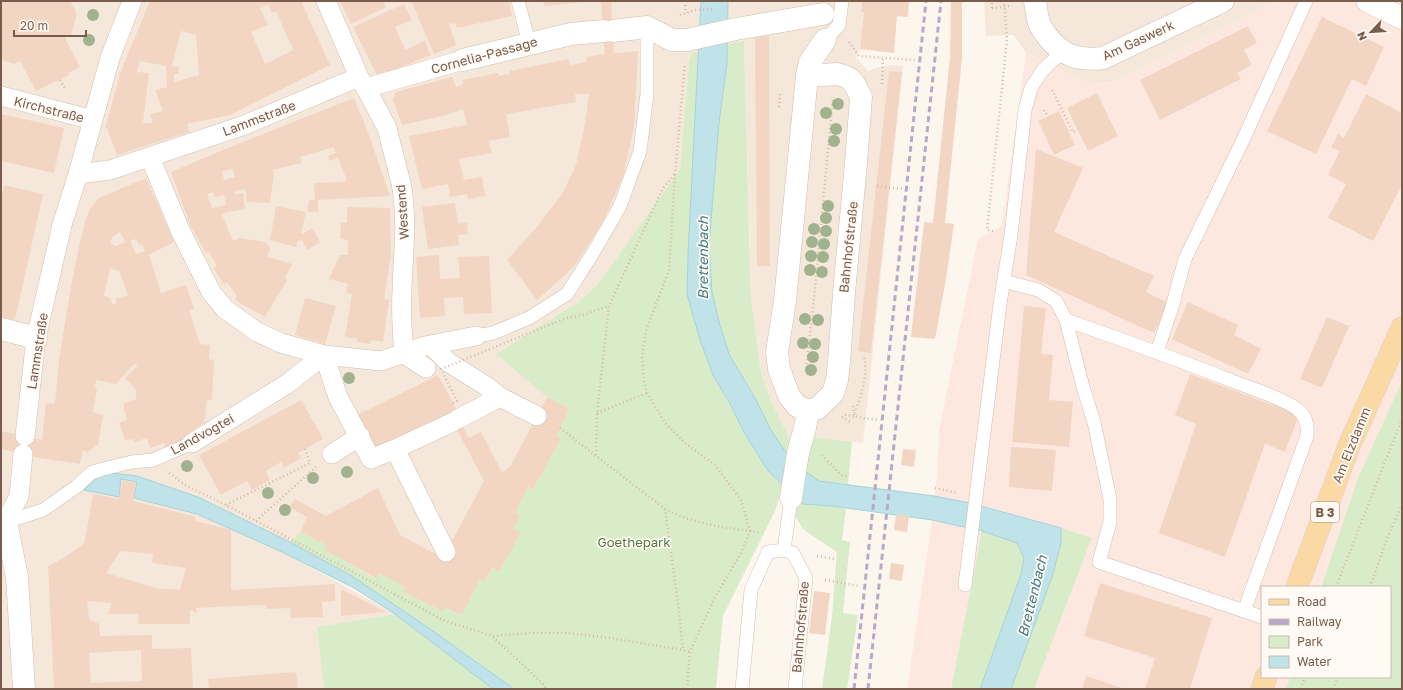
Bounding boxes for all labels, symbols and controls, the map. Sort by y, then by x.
scale bar [14,12,86,38]
north arrow [1351,12,1391,52]
street label: Am Gaswerk [1100,16,1177,64]
text: 20 m [20,18,48,33]
text: N [1354,30,1369,43]
street label: Cornelia-Passage [429,33,539,77]
street label: Kirchstraße [12,93,86,125]
street label: Lammstraße [220,97,298,139]
street label: Westend [392,184,412,240]
street label: Bahnhofstraße [835,200,861,294]
water label: Brettenbach [694,215,711,300]
street label: Lammstraße [23,312,51,390]
street label: Am Elzdamm [1328,405,1374,485]
street label: Landvogtei [168,410,236,458]
road number: B 3 [1311,502,1339,522]
park label: Goethepark [598,534,671,550]
water label: Brettenbach [1014,552,1051,639]
street label: Bahnhofstraße [788,581,812,673]
legend [1261,586,1391,678]
text: Road [1297,594,1326,609]
text: Railway [1297,614,1342,629]
text: Park [1297,634,1323,649]
text: Water [1297,654,1331,669]

